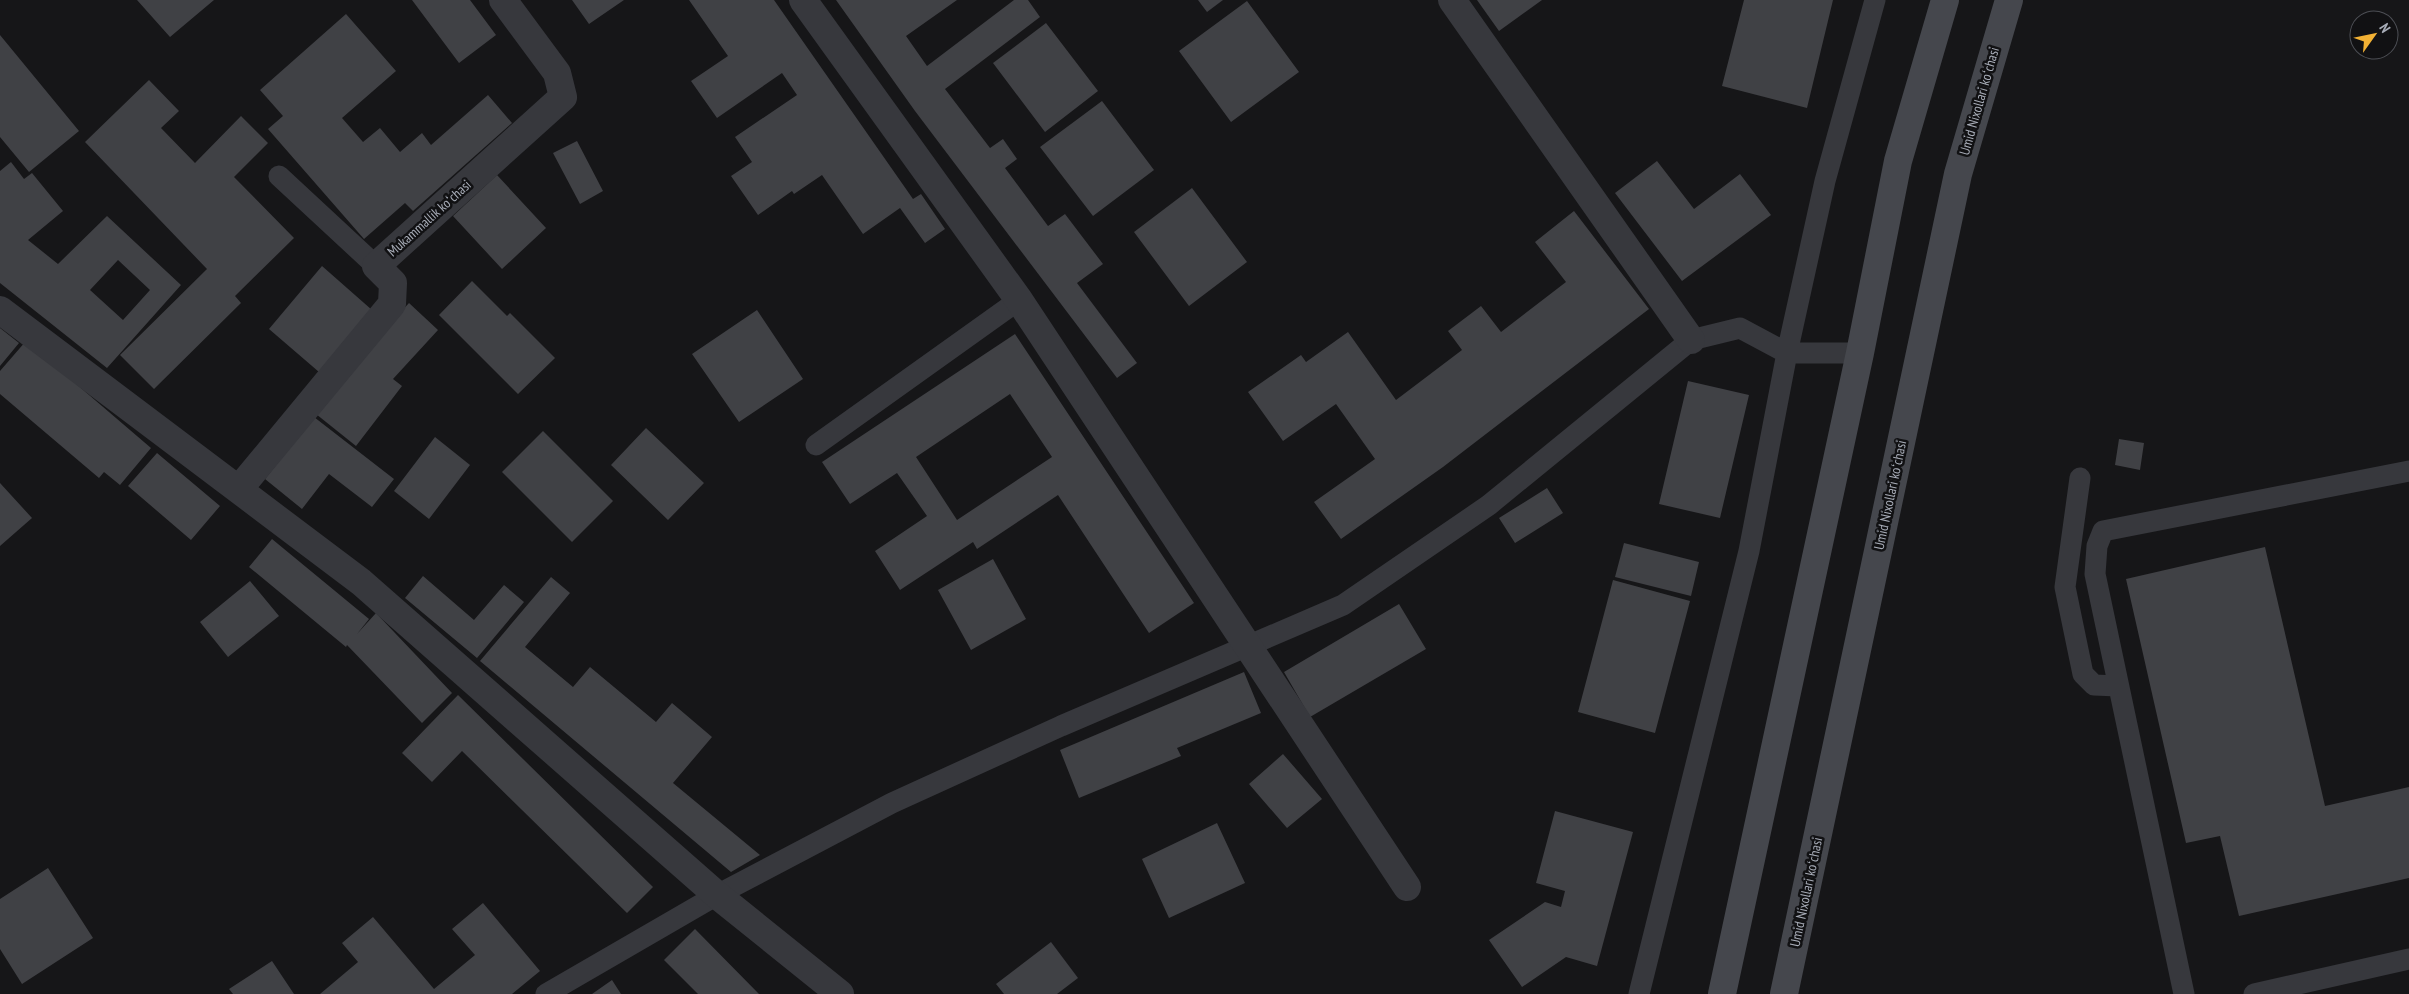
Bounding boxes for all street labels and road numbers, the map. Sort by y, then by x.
street label: Umid Nixollari koʻchasi [1955,45,2003,157]
street label: Mukammallik koʻchasi [383,176,475,260]
street label: Umid Nixollari koʻchasi [1870,439,1910,551]
street label: Umid Nixollari koʻchasi [1786,836,1826,948]

